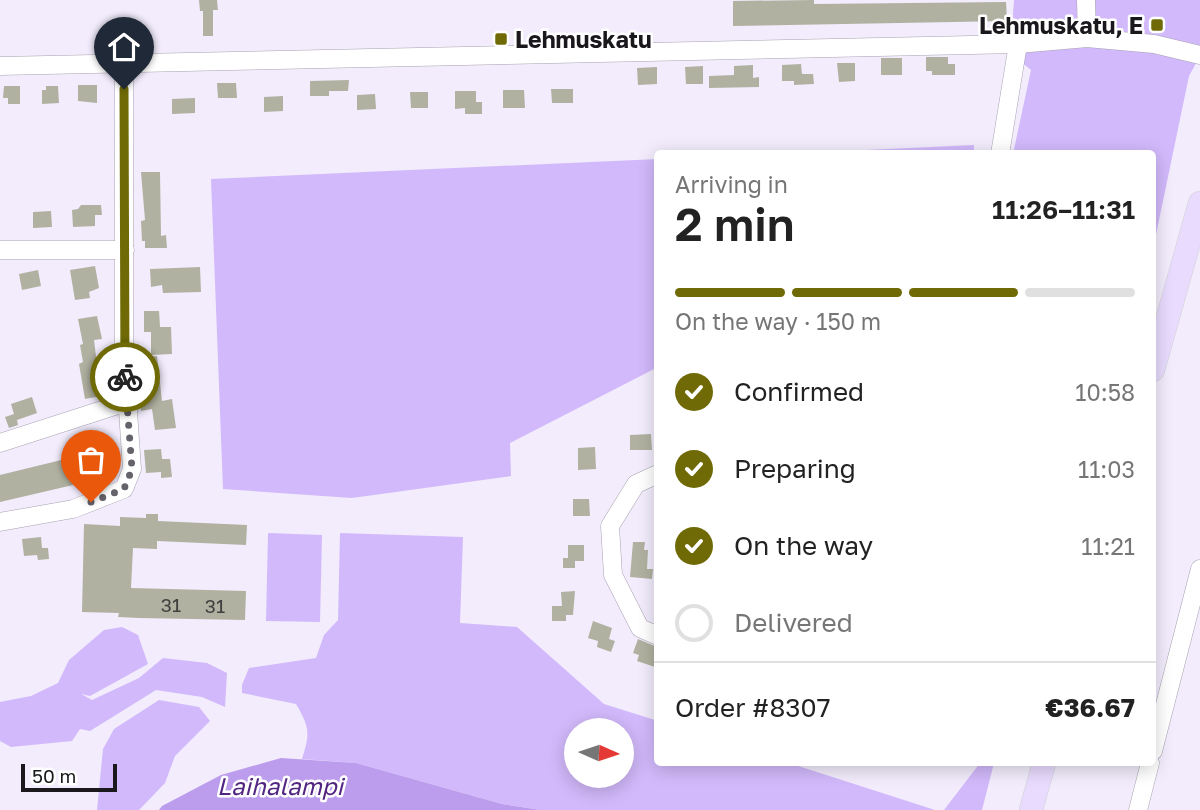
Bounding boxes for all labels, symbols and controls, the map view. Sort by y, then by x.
place label: Lehmuskatu, E [979,11,1143,39]
pin [94,17,154,89]
marker: Lehmuskatu, E [1149,17,1165,33]
place label: Lehmuskatu [515,25,652,53]
icon: home [105,28,143,66]
marker: Lehmuskatu [493,31,509,47]
text: Arriving in [675,170,788,198]
text: 11:26–11:31 [992,194,1135,225]
text: 2 min [675,196,795,251]
text: On the way · 150 m [675,307,881,335]
courier [90,342,160,412]
icon: bike [106,358,144,396]
icon: check [675,373,713,411]
text: Confirmed [734,376,864,407]
text: 10:58 [1075,378,1135,406]
pin [61,430,121,502]
icon: bag [72,441,110,479]
icon: check [675,450,713,488]
text: Preparing [734,453,856,484]
text: 11:03 [1078,455,1135,483]
icon: check [675,527,713,565]
text: On the way [734,530,873,561]
text: 11:21 [1081,532,1135,560]
house number: 31 [161,593,181,616]
house number: 31 [205,594,225,617]
text: Delivered [734,607,853,638]
text: Order #8307 [675,692,830,723]
text: €36.67 [1045,692,1135,723]
north arrow [564,718,634,788]
map controls [564,718,634,788]
scale bar [21,761,117,793]
text: 50 m [32,764,76,787]
water label: Laihalampi [217,771,346,800]

